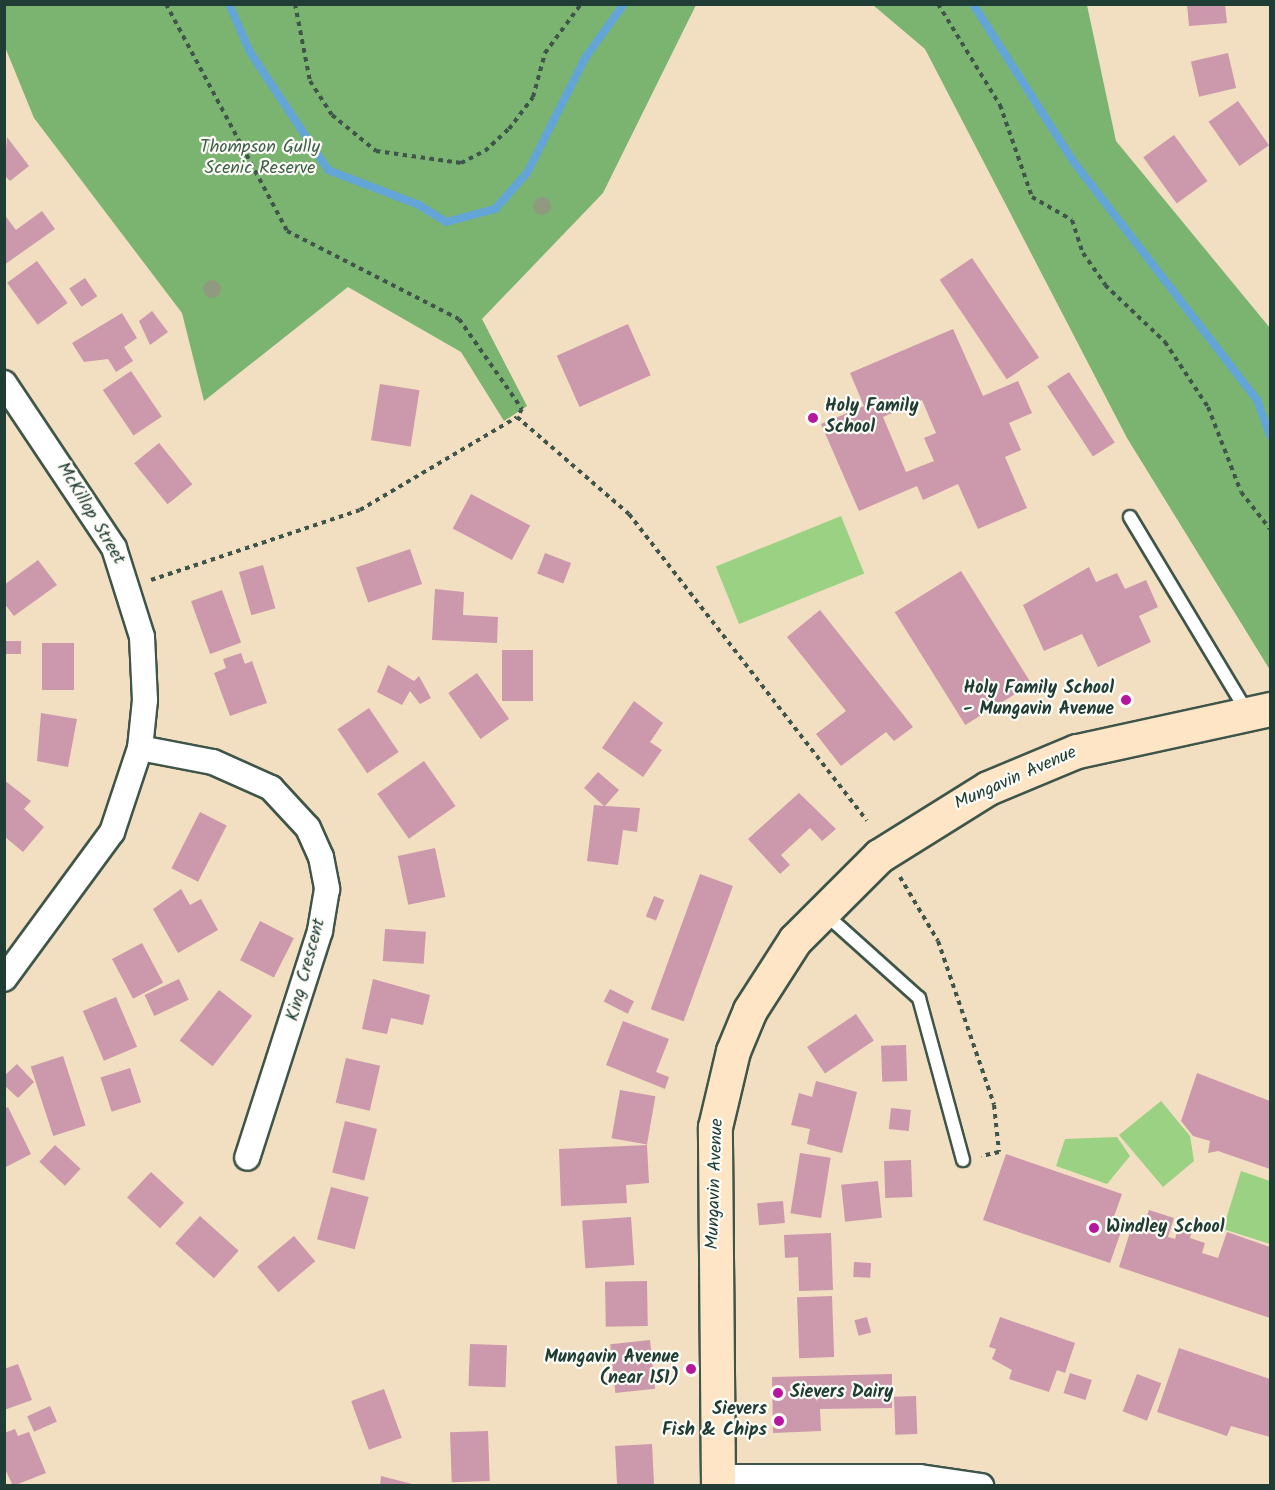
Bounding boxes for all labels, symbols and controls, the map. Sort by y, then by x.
park label: Thompson Gully Scenic Reserve [200,138,320,180]
place label: Holy Family School [825,397,919,440]
marker: Holy Family School [806,411,820,425]
street label: McKillop Street [51,459,129,569]
place label: Holy Family School - Mungavin Avenue [963,679,1114,722]
marker: Holy Family School - Mungavin Avenue [1119,693,1133,707]
street label: Mungavin Avenue [952,742,1080,816]
street label: King Crescent [283,916,331,1024]
street label: Mungavin Avenue [703,1118,729,1250]
place label: Windley School [1106,1217,1224,1239]
marker: Windley School [1087,1221,1101,1235]
place label: Mungavin Avenue (near 151) [544,1348,679,1390]
marker: Mungavin Avenue (near 151) [684,1362,698,1376]
place label: Sievers Dairy [790,1382,893,1404]
marker: Sievers Dairy [771,1386,785,1400]
place label: Sievers Fish & Chips [662,1400,767,1442]
marker: Sievers Fish & Chips [772,1414,786,1428]

